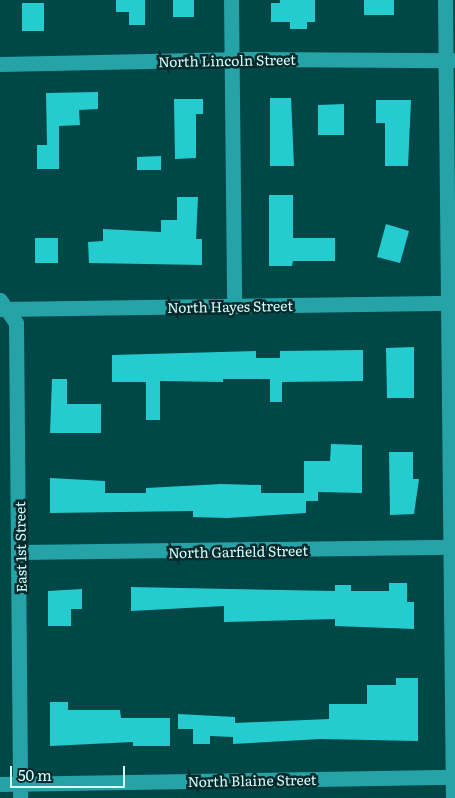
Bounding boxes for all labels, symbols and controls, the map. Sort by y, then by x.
street label: North Lincoln Street [158,50,296,70]
street label: North Hayes Street [167,297,293,315]
street label: East 1st Street [11,501,29,593]
street label: North Garfield Street [168,541,308,561]
scale bar [12,756,128,788]
text: 50 m [18,763,52,786]
street label: North Blaine Street [187,770,317,790]

